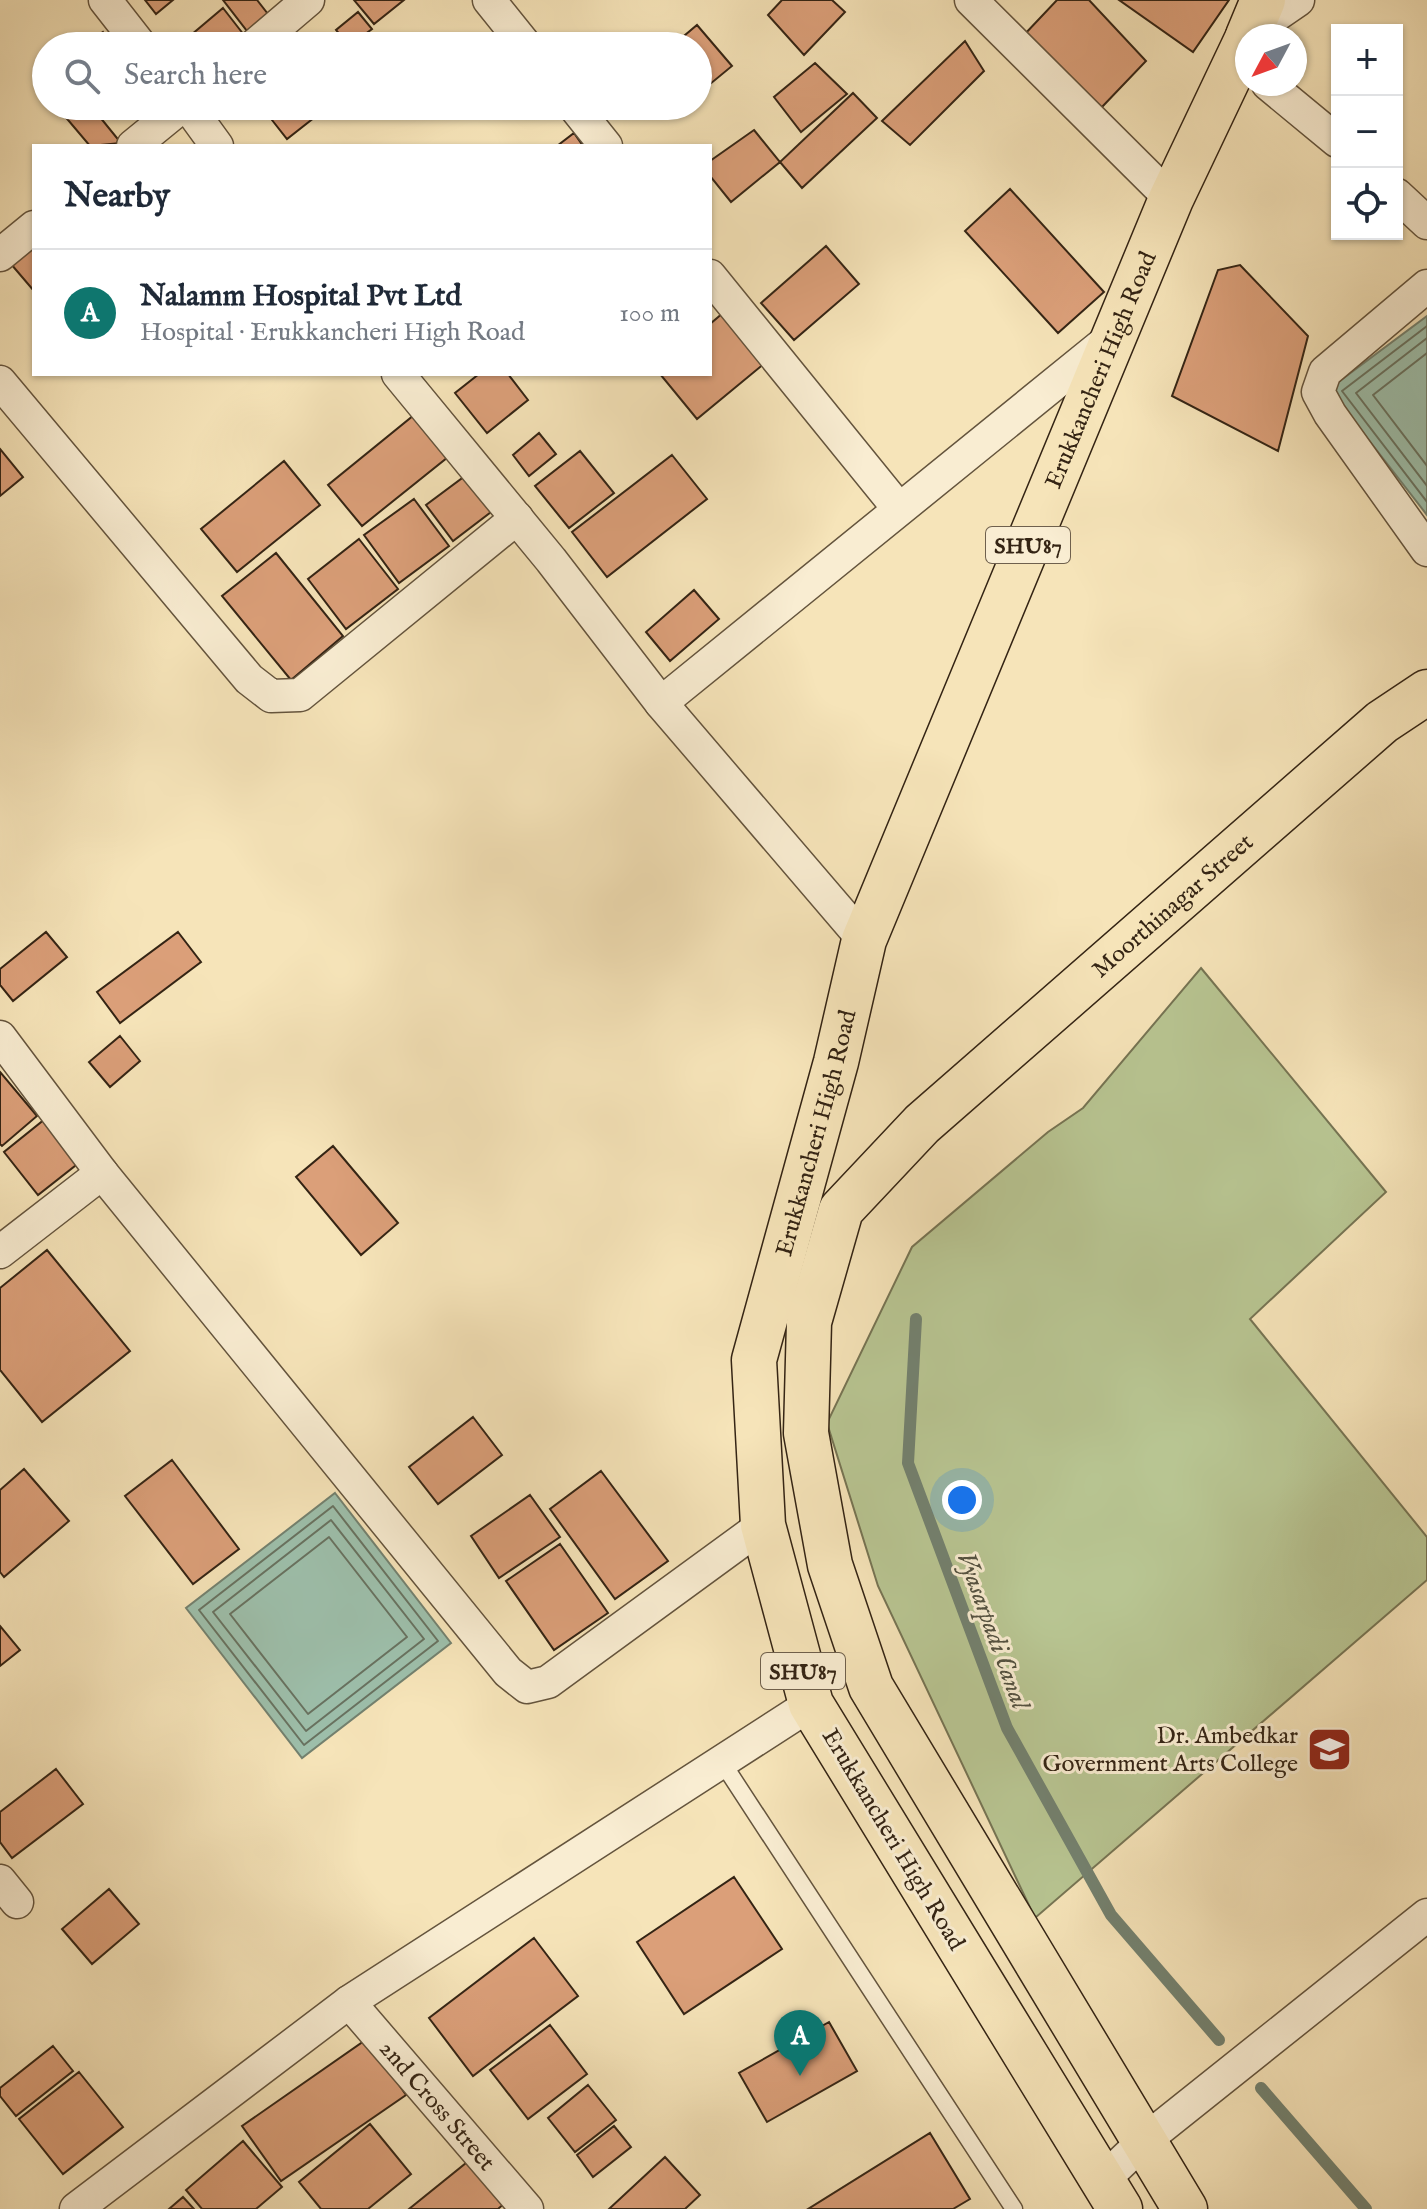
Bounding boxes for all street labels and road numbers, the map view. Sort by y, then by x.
street label: Erukkancheri High Road [1039,247,1165,494]
road number: SHU87 [986,527,1070,563]
street label: Moorthinagar Street [1086,827,1260,985]
street label: Erukkancheri High Road [769,1007,865,1260]
road number: SHU87 [761,1653,845,1689]
street label: Erukkancheri High Road [814,1723,971,1957]
street label: 2nd Cross Street [372,2034,501,2178]

